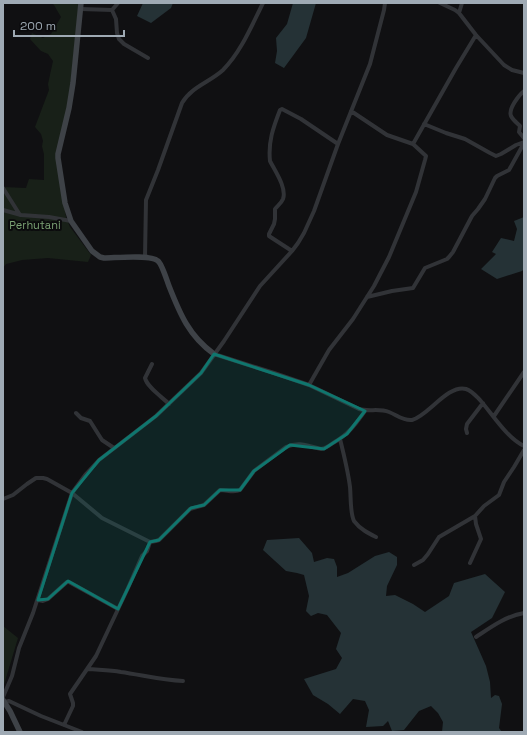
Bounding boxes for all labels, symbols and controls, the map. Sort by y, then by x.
scale bar [14,12,124,38]
text: 200 m [20,18,56,34]
park label: Perhutani [9,218,61,232]

